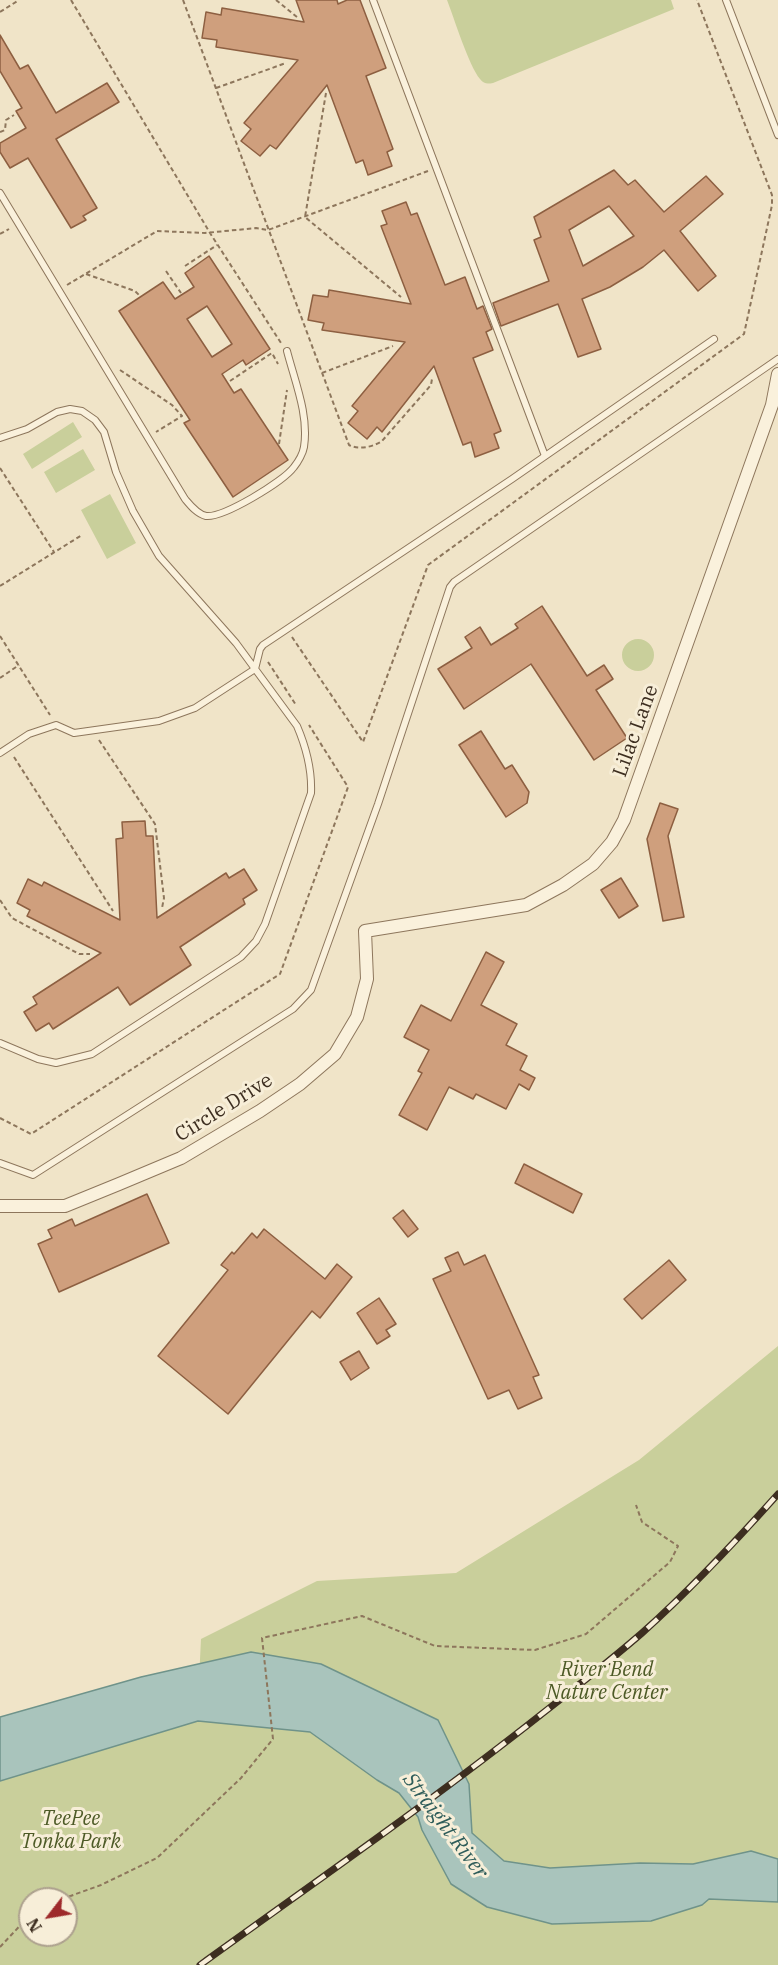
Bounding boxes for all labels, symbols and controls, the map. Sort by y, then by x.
street label: Lilac Lane [608,682,664,780]
street label: Circle Drive [171,1069,277,1147]
park label: River Bend Nature Center [546,1658,668,1705]
water label: Straight River [397,1768,493,1884]
park label: TeePee Tonka Park [21,1807,121,1854]
north arrow [18,1887,78,1947]
text: N [22,1915,46,1936]

